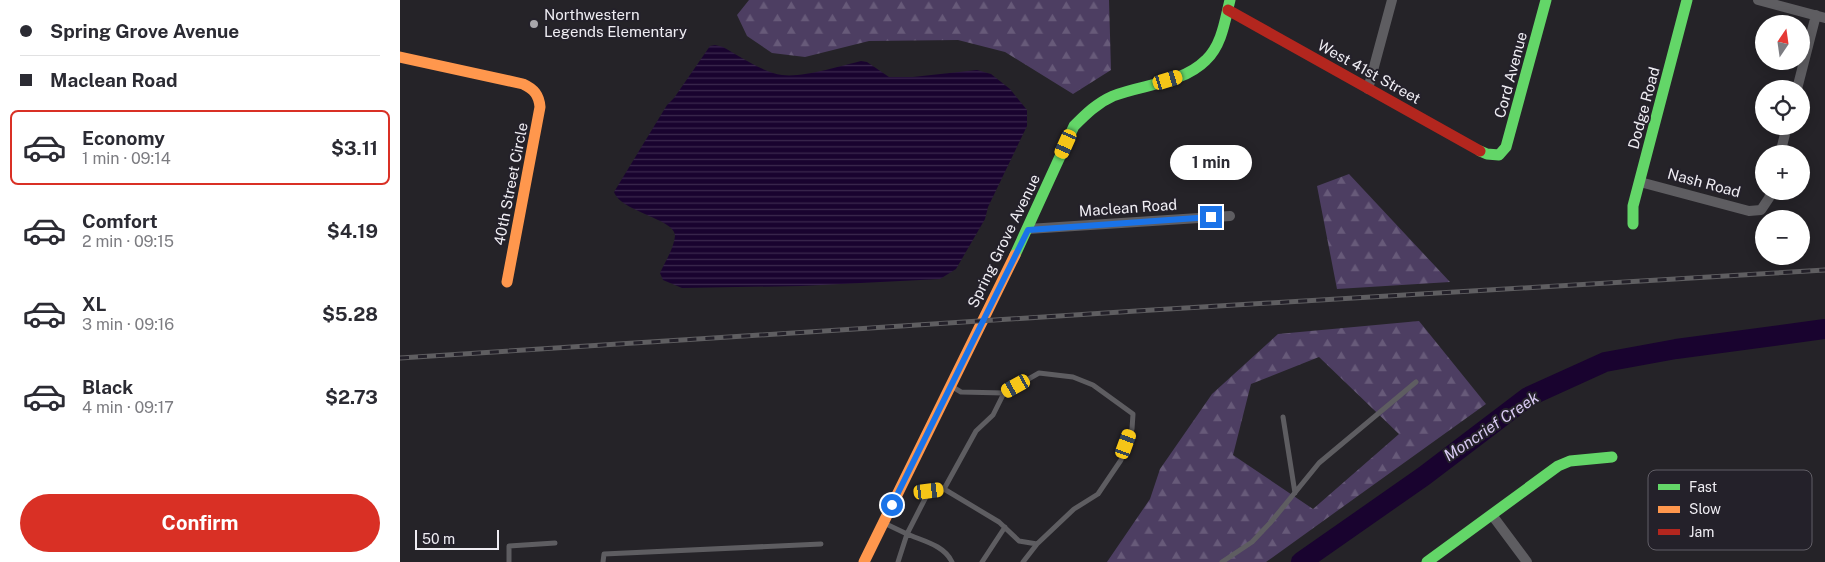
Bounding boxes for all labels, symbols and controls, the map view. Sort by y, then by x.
place label: Northwestern Legends Elementary [544,6,687,40]
north arrow [1755,15,1810,70]
map controls [1755,15,1810,265]
marker: Northwestern Legends Elementary [528,18,540,30]
text: Spring Grove Avenue [50,20,239,42]
street label: Cord Avenue [1491,30,1530,120]
street label: West 41st Street [1315,36,1424,107]
street label: Dodge Road [1624,65,1663,151]
car [1151,68,1184,92]
text: Maclean Road [50,69,177,91]
button: locate [1755,80,1810,135]
street label: 40th Street Circle [490,121,531,247]
icon: car [22,125,67,170]
text: Economy [82,127,165,149]
car [1053,127,1078,161]
text: $3.11 [331,137,378,159]
callout: 1 min [1170,144,1252,180]
button: + [1755,145,1810,200]
text: 1 min · 09:14 [82,149,171,168]
text: 1 min [1192,153,1230,172]
street label: Nash Road [1666,165,1742,200]
street label: Spring Grove Avenue [964,171,1043,310]
street label: Maclean Road [1078,196,1178,219]
route end [1200,206,1222,228]
icon: car [22,208,67,253]
text: Comfort [82,210,158,232]
button: − [1755,210,1810,265]
text: $4.19 [327,220,378,242]
text: 2 min · 09:15 [82,232,174,251]
icon: car [22,291,67,336]
text: XL [82,293,107,315]
text: $5.28 [322,303,378,325]
text: 3 min · 09:16 [82,315,174,334]
car [999,372,1032,400]
icon: car [22,374,67,419]
text: Black [82,376,133,398]
text: $2.73 [325,386,378,408]
water label: Moncrief Creek [1440,387,1543,465]
text: 4 min · 09:17 [82,398,174,417]
car [1113,427,1138,461]
legend [1648,470,1812,550]
text: Fast [1689,479,1717,495]
car [913,482,944,500]
button: Confirm [20,494,380,552]
route start [881,494,903,516]
text: Slow [1689,501,1721,517]
text: Jam [1689,524,1714,540]
scale bar [415,527,499,550]
text: 50 m [422,531,455,547]

